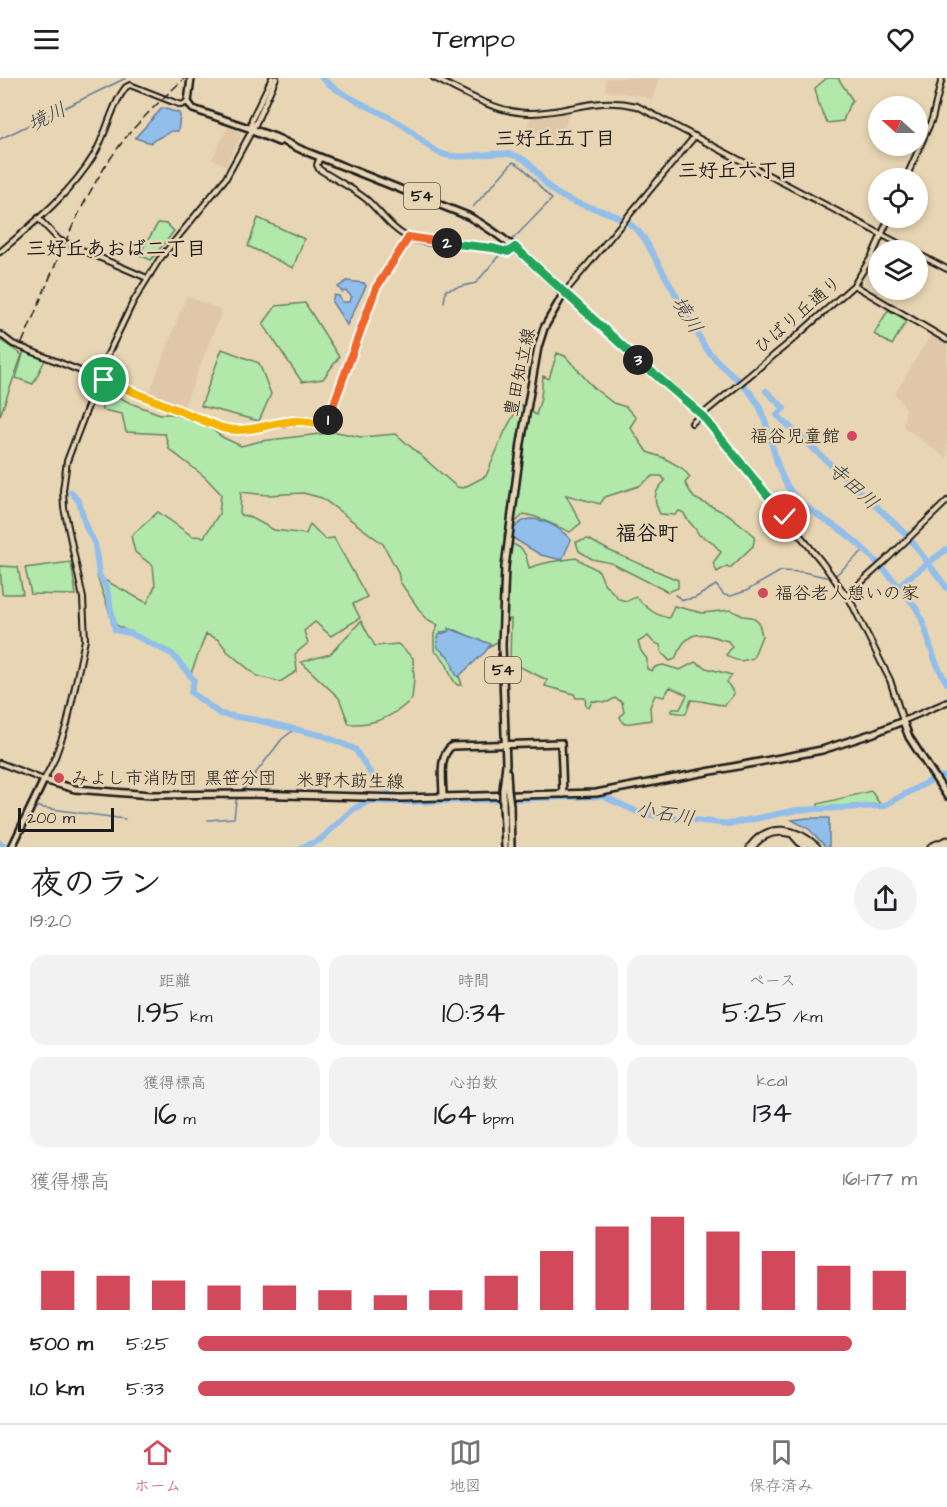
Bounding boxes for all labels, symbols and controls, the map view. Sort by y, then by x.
text: Tempo [432,20,515,58]
icon: menu [30,23,63,56]
icon: heart [884,23,917,56]
water label: 境川 [23,96,71,138]
north arrow [868,96,928,156]
map controls [868,96,928,300]
district label: 三好丘五丁目 [495,125,615,153]
district label: 三好丘六丁目 [678,157,798,185]
button: locate [868,168,928,228]
road number: 54 [404,183,440,209]
pin: 2 [432,228,462,258]
text: 2 [442,232,452,254]
district label: 三好丘あおば二丁目 [26,235,206,263]
button: layers [868,240,928,300]
street label: ひばり丘通り [749,270,847,360]
water label: 境川 [665,291,709,339]
street label: 豊田知立線 [498,325,542,419]
pin: 3 [623,345,653,375]
text: 3 [634,349,642,371]
pin [78,354,129,405]
icon: arrive [87,363,120,396]
pin: 1 [313,405,343,435]
text: 1 [327,409,329,431]
place label: 福谷児童館 [750,424,840,449]
marker: 福谷児童館 [845,429,859,443]
water label: 寺田川 [821,456,885,516]
pin [759,491,810,542]
icon: check [768,500,801,533]
district label: 福谷町 [616,519,679,548]
place label: 福谷老人憩いの家 [775,581,919,606]
marker: 福谷老人憩いの家 [756,586,770,600]
road number: 54 [485,657,521,683]
place label: みよし市消防団 黒笹分団 [71,766,276,791]
street label: 米野木莇生線 [296,768,404,794]
marker: みよし市消防団 黒笹分団 [52,771,66,785]
water label: 小石川 [633,795,697,833]
scale bar [18,805,114,832]
text: 200 m [27,807,75,829]
text: 夜のラン [30,861,162,907]
button: share [854,867,917,930]
text: 19:20 [30,907,71,935]
text: 距離 [159,970,191,992]
text: 時間 [457,970,490,992]
text: ペース [749,970,796,992]
text: 1.95 [137,992,184,1034]
text: 10:34 [442,992,505,1034]
text: 5:25 [722,992,787,1034]
text: km [184,1006,212,1028]
text: /km [787,1006,822,1028]
text: kcal [757,1070,787,1092]
text: 獲得標高 [143,1072,207,1094]
text: 心拍数 [449,1072,498,1094]
text: 134 [752,1092,792,1134]
text: 16 [154,1094,177,1136]
text: 164 [434,1094,477,1136]
text: m [177,1108,196,1130]
text: bpm [477,1108,513,1130]
text: 161–177 m [842,1165,917,1193]
text: 獲得標高 [30,1168,110,1196]
text: 500 m [30,1330,93,1358]
text: 5:25 [126,1330,169,1358]
text: 1.0 km [30,1375,84,1403]
text: 5:33 [126,1375,164,1403]
tab: ホーム [134,1436,181,1497]
tab: 地図 [449,1436,482,1497]
tab: 保存済み [749,1436,813,1497]

